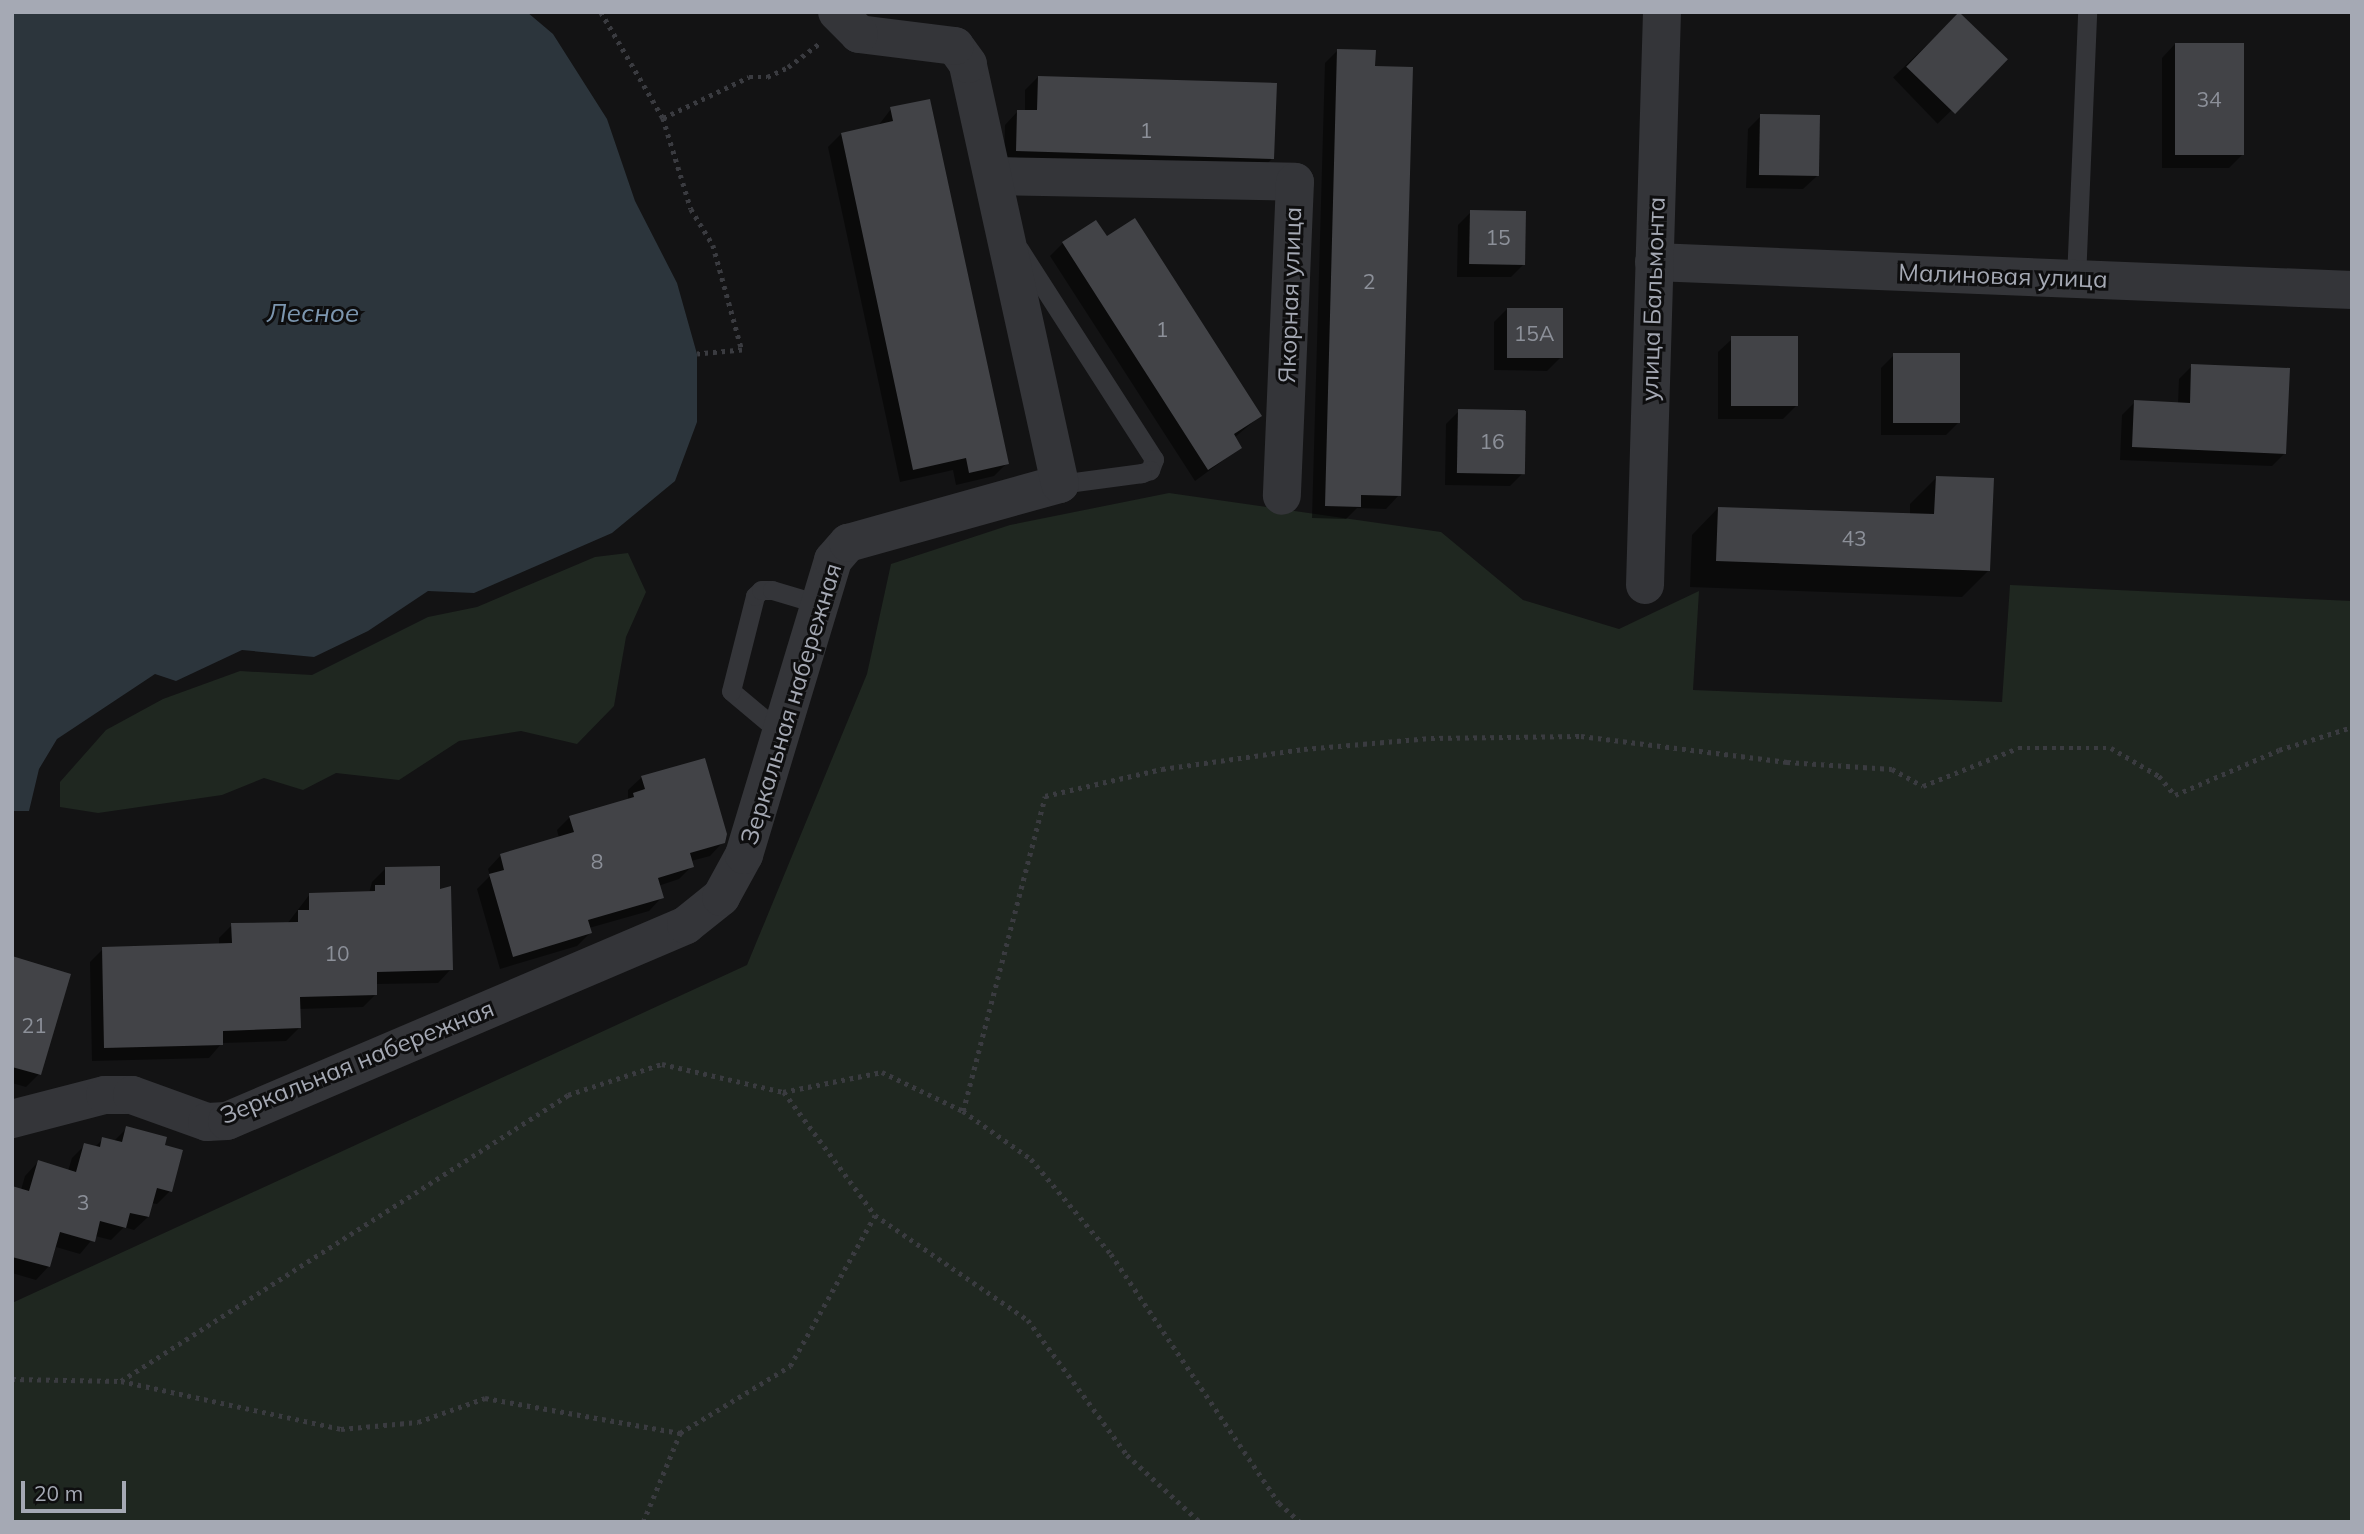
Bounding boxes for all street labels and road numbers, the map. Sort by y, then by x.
street label: улица Бальмонта [1635,196,1671,402]
street label: Якорная улица [1273,206,1307,384]
street label: Малиновая улица [1898,258,2108,294]
street label: Зеркальная набережная [734,560,848,848]
street label: Зеркальная набережная [216,994,498,1130]

